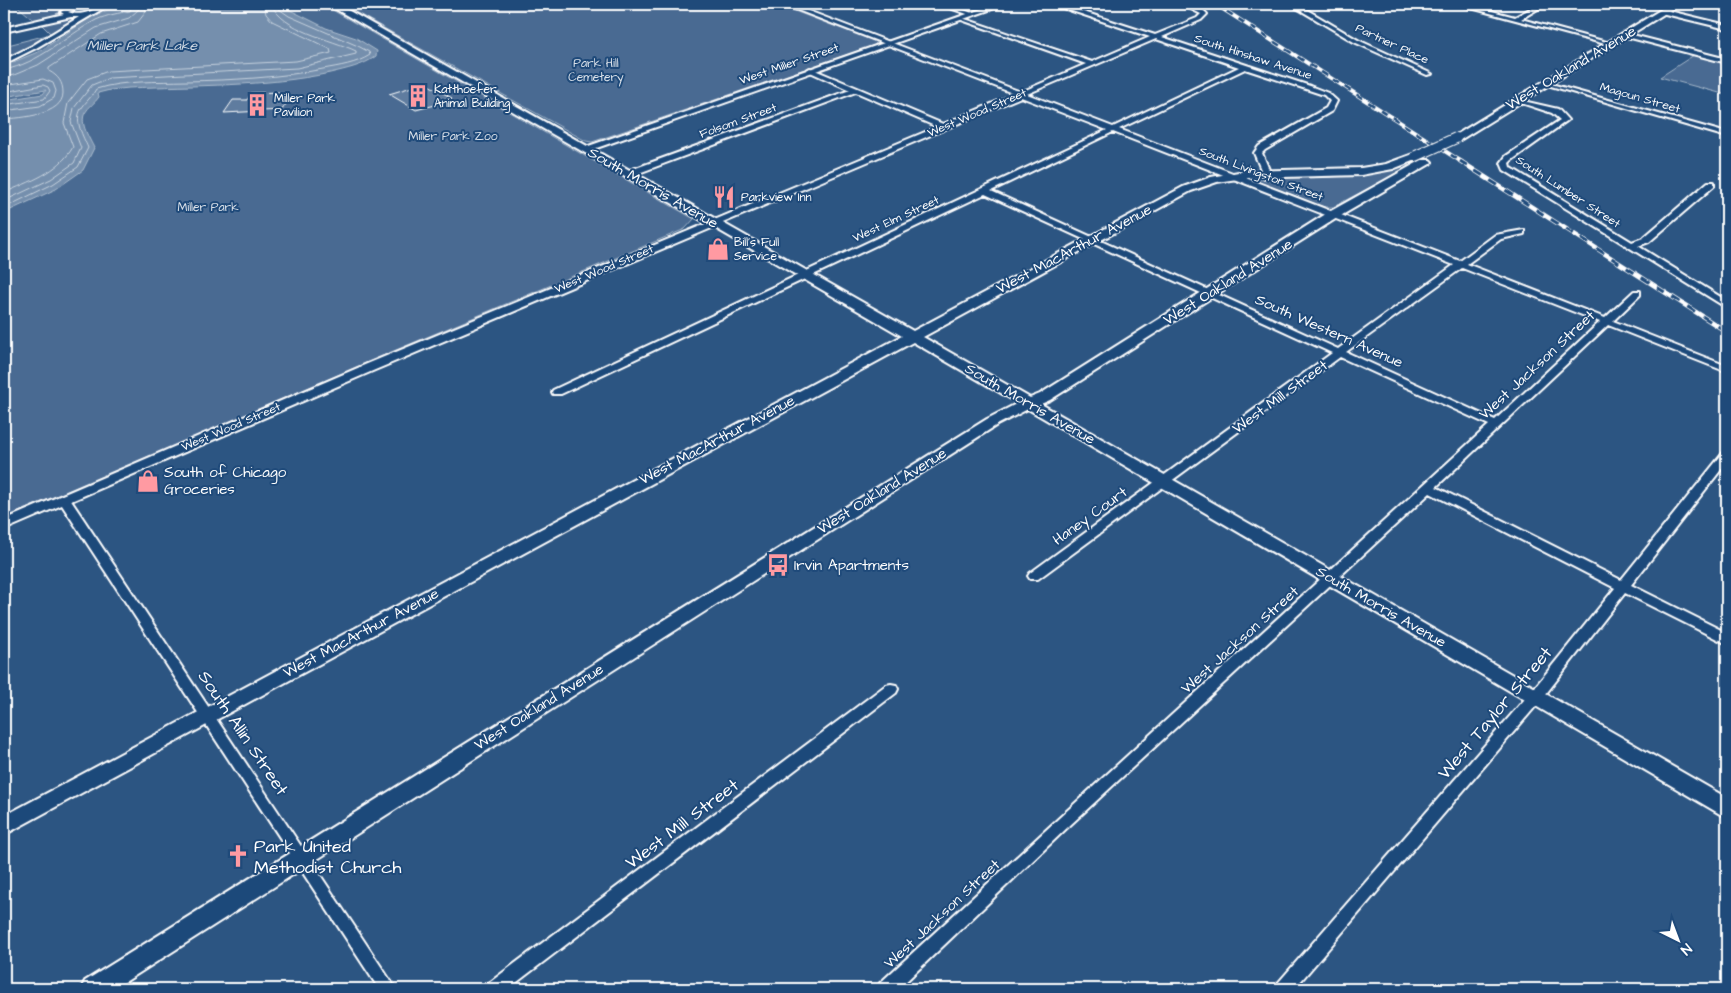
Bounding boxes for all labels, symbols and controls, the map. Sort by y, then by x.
street label: Partner Place [1353,20,1432,69]
street label: West Oakland Avenue [1502,21,1640,115]
street label: South Hinshaw Avenue [1192,30,1314,84]
water label: Miller Park Lake [87,36,198,56]
street label: West Miller Street [737,39,841,89]
park label: Park Hill Cemetery [568,55,624,87]
street label: Magoun Street [1598,78,1682,119]
place label: Katthoefer Animal Building [434,81,510,113]
building icon: Katthoefer Animal Building [405,83,431,109]
street label: West Wood Street [925,84,1029,142]
place label: Miller Park Pavilion [274,90,336,121]
building icon: Miller Park Pavilion [244,92,270,118]
street label: Folsom Street [697,99,779,143]
park label: Miller Park Zoo [409,128,498,145]
street label: South Morris Avenue [584,142,722,234]
street label: South Livingston Street [1196,142,1326,207]
street label: South Lumber Street [1512,152,1624,232]
restaurant icon: Parkview Inn [711,184,737,210]
place label: Parkview Inn [741,189,812,206]
street label: West Elm Street [850,191,942,246]
park label: Miller Park [177,199,239,216]
street label: West MacArthur Avenue [993,199,1155,299]
place label: Bill's Full Service [734,234,779,265]
street label: West Oakland Avenue [1159,234,1297,330]
shop icon: Bill's Full Service [705,236,731,262]
street label: West Wood Street [552,240,656,298]
street label: South Western Avenue [1252,289,1406,373]
street label: West Jackson Street [1474,306,1600,424]
street label: West Mill Street [1228,355,1332,439]
street label: South Morris Avenue [961,358,1099,450]
street label: West MacArthur Avenue [636,390,798,490]
street label: West Wood Street [179,398,283,456]
street label: West Oakland Avenue [813,443,951,539]
place label: South of Chicago Groceries [164,462,287,500]
shop icon: South of Chicago Groceries [135,468,161,494]
street label: Haney Court [1048,482,1132,551]
bus stop icon: Irvin Apartments [765,552,791,578]
place label: Irvin Apartments [794,555,909,576]
street label: South Morris Avenue [1312,561,1450,653]
street label: West Jackson Street [1177,581,1303,699]
street label: West MacArthur Avenue [280,583,442,683]
street label: West Taylor Street [1432,641,1559,785]
street label: West Oakland Avenue [470,659,608,755]
street label: South Allin Street [192,666,295,801]
street label: West Mill Street [620,773,744,875]
place label: Park United Methodist Church [254,834,402,880]
church icon: Park United Methodist Church [225,843,251,869]
street label: West Jackson Street [879,855,1005,973]
north arrow [1654,916,1704,966]
text: N [1676,939,1696,959]

